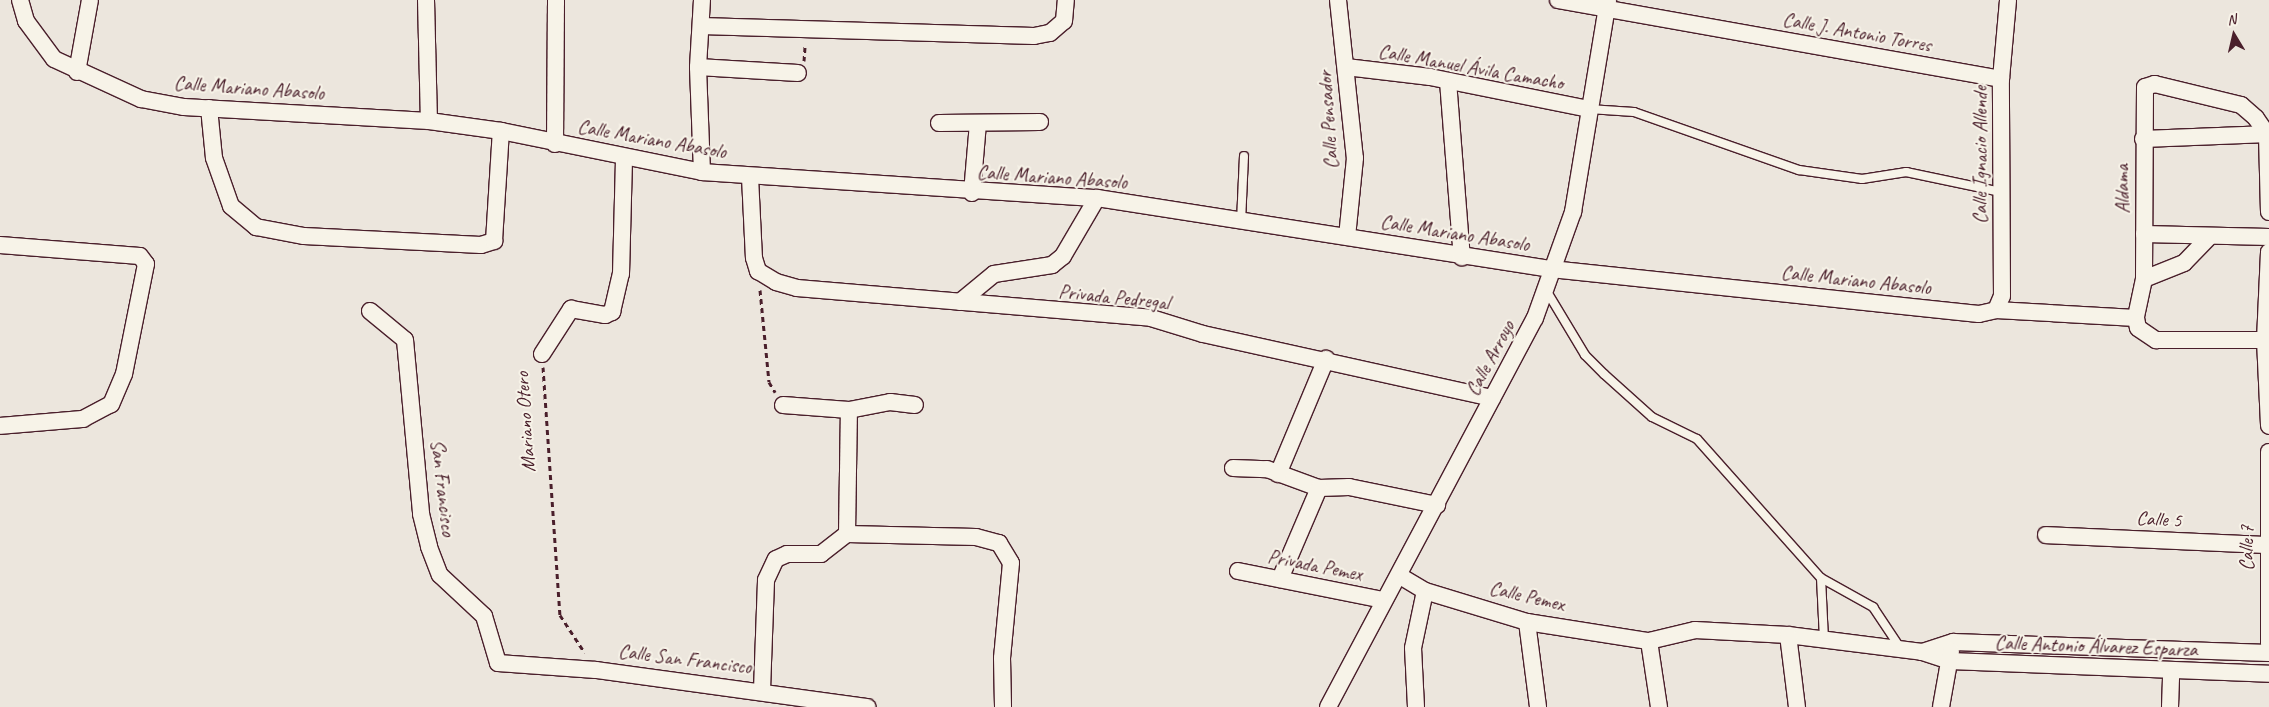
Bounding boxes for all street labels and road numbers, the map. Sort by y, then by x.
street label: Calle J. Antonio Torres [1781,7,1933,57]
street label: Calle Manuel Ávila Camacho [1376,39,1566,95]
street label: Calle Pensador [1313,70,1343,170]
street label: Calle Mariano Abasolo [173,71,325,105]
street label: Calle Ignacio Allende [1968,86,1992,224]
street label: Calle Mariano Abasolo [576,114,728,164]
street label: Calle Mariano Abasolo [976,160,1128,194]
street label: Aldama [2110,164,2134,214]
street label: Calle Mariano Abasolo [1379,209,1531,257]
street label: Calle Mariano Abasolo [1780,260,1932,300]
street label: Privada Pedregal [1057,279,1171,315]
street label: Calle Arroyo [1460,316,1520,400]
street label: Mariano Otero [510,371,540,473]
street label: San Francisco [425,438,461,538]
street label: Calle 5 [2136,506,2182,532]
street label: Calle 7 [2234,525,2258,571]
street label: Privada Pemex [1266,544,1364,586]
street label: Calle Pemex [1487,576,1567,616]
street label: Calle Antonio Álvarez Esparza [1995,630,2197,662]
street label: Calle San Francisco [617,639,753,679]

